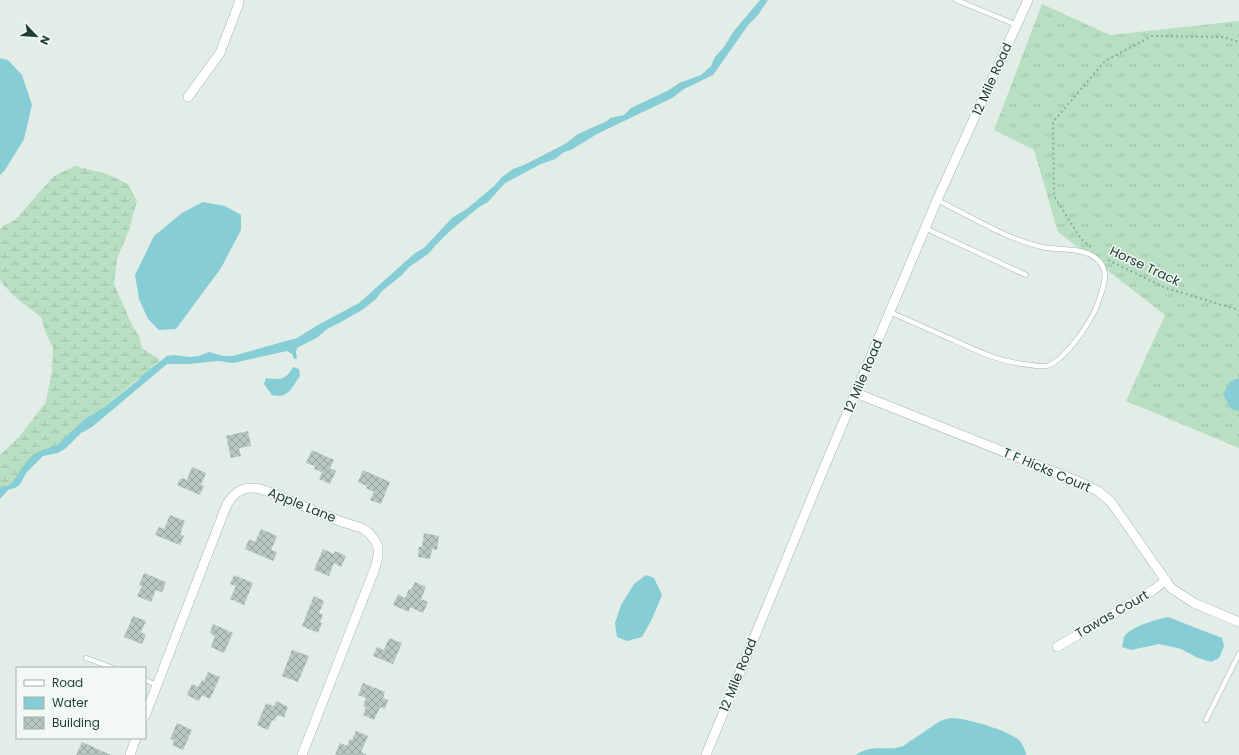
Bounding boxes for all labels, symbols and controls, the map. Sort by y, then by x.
north arrow [16,16,56,56]
text: N [36,33,54,47]
street label: 12 Mile Road [967,39,1017,119]
street label: Horse Track [1107,241,1184,291]
street label: 12 Mile Road [839,336,887,416]
street label: T F Hicks Court [1000,443,1094,497]
street label: Apple Lane [265,483,339,527]
street label: Tawas Court [1072,585,1152,643]
street label: 12 Mile Road [715,635,761,715]
legend [16,667,146,739]
text: Road [52,674,83,691]
text: Water [52,694,89,711]
text: Building [52,714,100,731]

